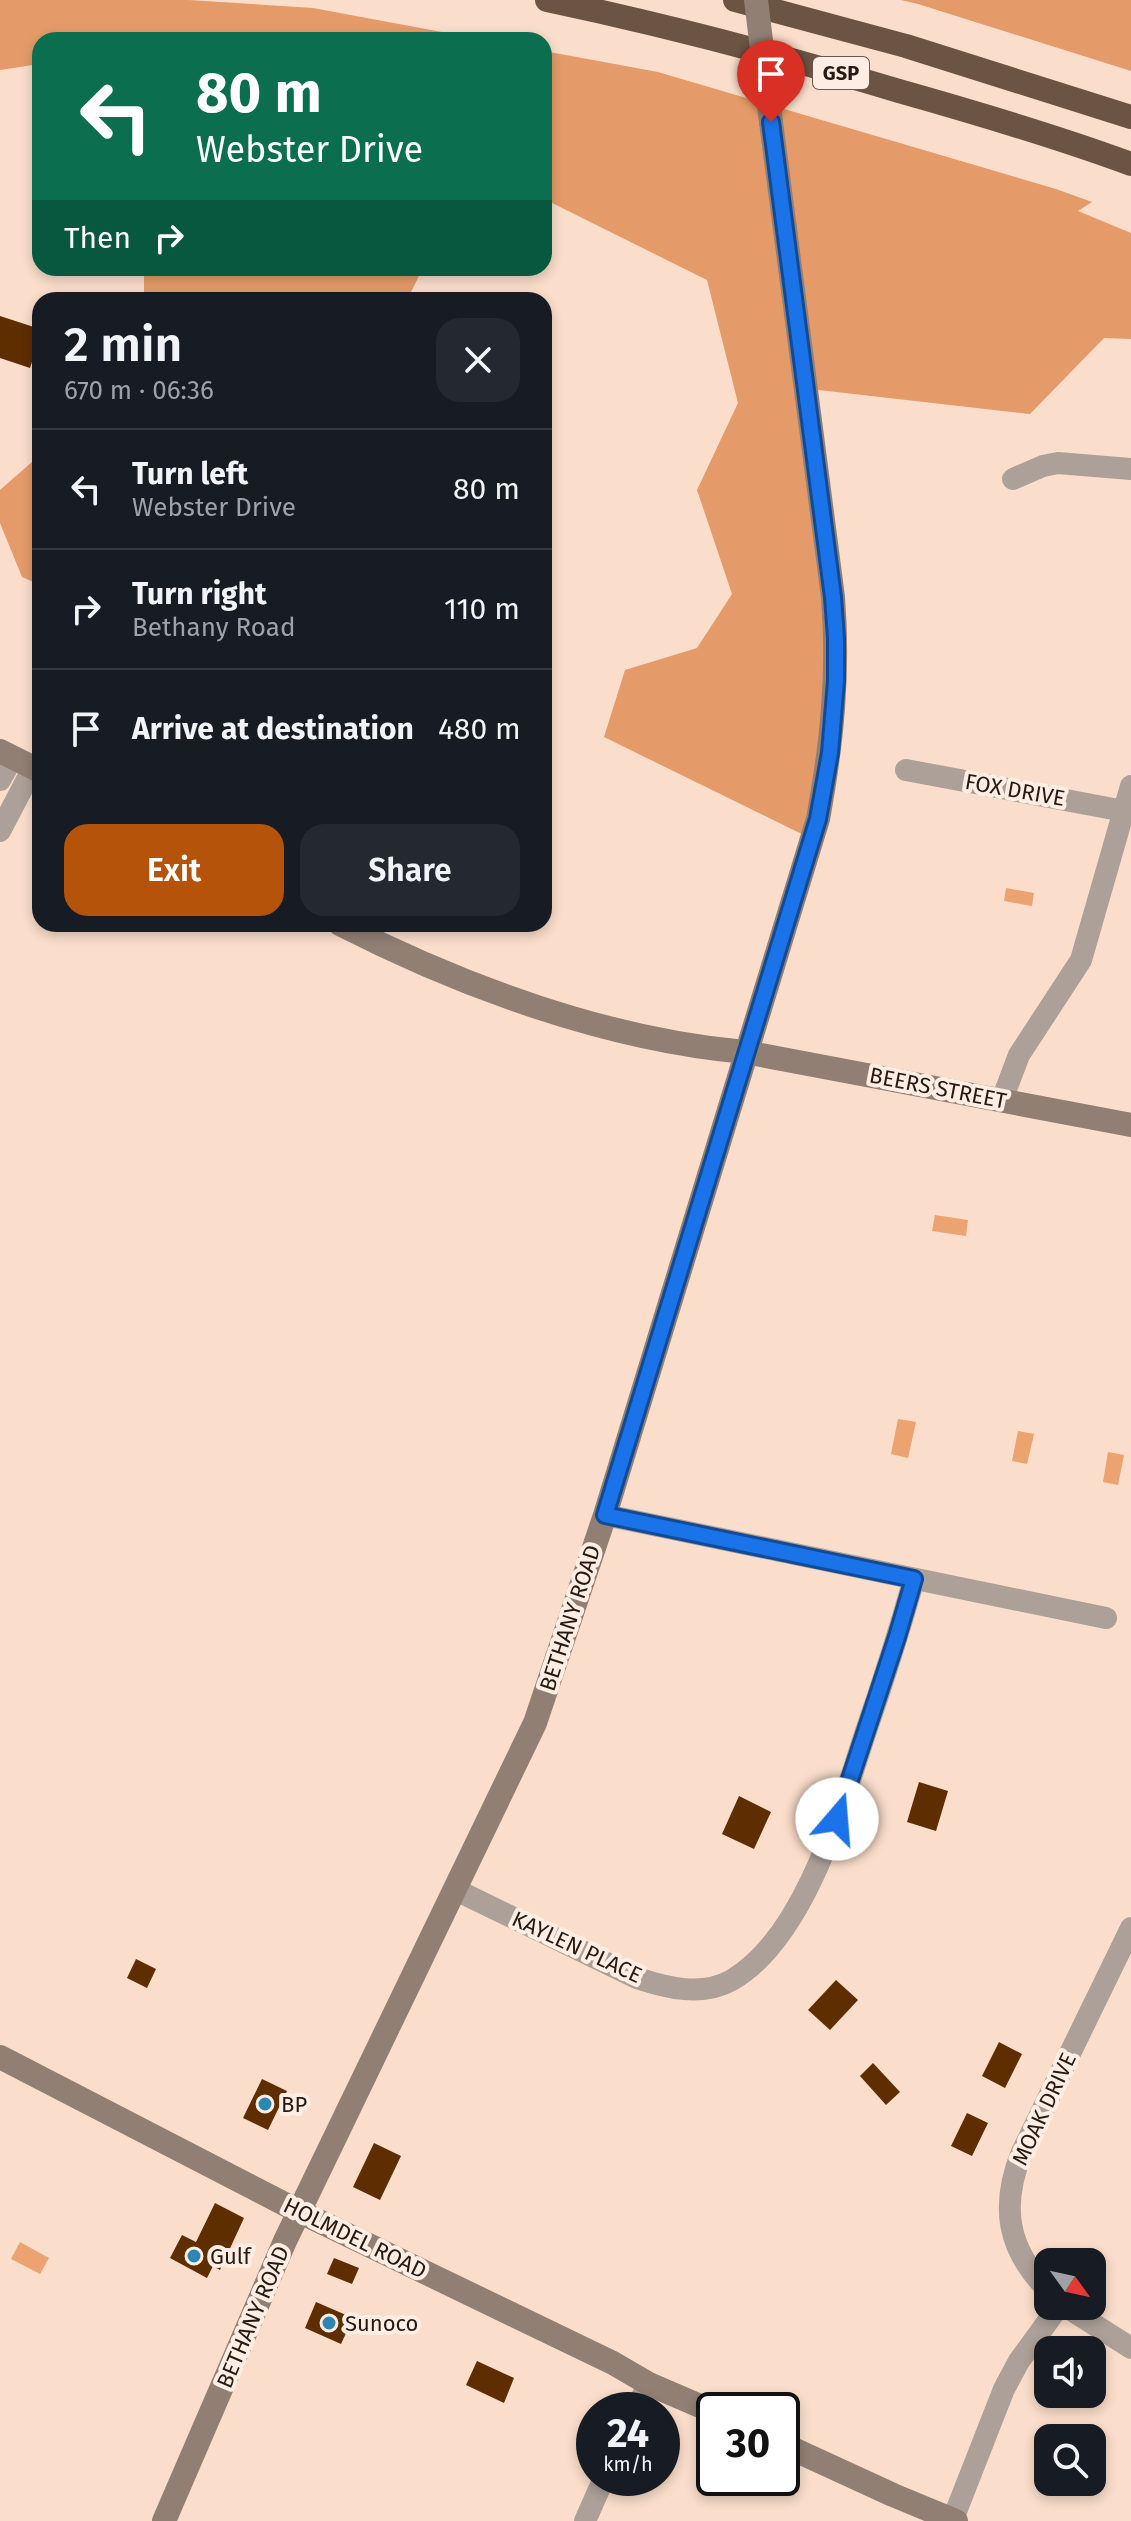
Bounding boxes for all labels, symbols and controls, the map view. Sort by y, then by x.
pin [737,40,805,122]
icon: arrive [749,52,793,96]
road number: GSP [813,57,869,89]
text: 80 m [196,60,322,127]
icon: left [64,64,168,168]
text: Webster Drive [196,128,423,172]
icon: right [147,216,191,260]
text: Then [64,220,131,256]
text: 2 min [64,316,182,374]
button: close [436,318,520,402]
text: 670 m · 06:36 [64,375,214,406]
text: Turn left [132,456,248,492]
icon: left [64,467,108,511]
text: 80 m [453,471,520,507]
text: Webster Drive [132,492,296,523]
text: Turn right [132,576,267,612]
icon: right [64,587,108,631]
text: 110 m [444,591,520,627]
text: Bethany Road [132,612,295,643]
icon: arrive [64,707,108,751]
text: Arrive at destination [132,711,414,747]
text: 480 m [438,711,521,747]
street label: FOX DRIVE [963,768,1067,812]
button: Exit [64,824,284,916]
button: Share [300,824,520,916]
street label: BEERS STREET [867,1061,1009,1115]
street label: BETHANY ROAD [534,1542,606,1694]
position arrow [795,1777,879,1861]
street label: KAYLEN PLACE [508,1905,646,1989]
street label: MOAK DRIVE [1006,2048,1082,2170]
place label: BP [281,2091,307,2118]
marker: BP [256,2095,274,2113]
street label: HOLMDEL ROAD [279,2192,431,2284]
street label: BETHANY ROAD [211,2242,295,2392]
place label: Gulf [210,2243,252,2270]
marker: Gulf [185,2247,203,2265]
north arrow [1034,2248,1106,2320]
map controls [1034,2248,1106,2496]
place label: Sunoco [345,2310,418,2337]
marker: Sunoco [320,2314,338,2332]
button: sound [1034,2336,1106,2408]
speed limit sign: 30 [696,2392,800,2496]
text: 24 [607,2410,649,2458]
button: search [1034,2424,1106,2496]
text: km/h [603,2452,653,2476]

